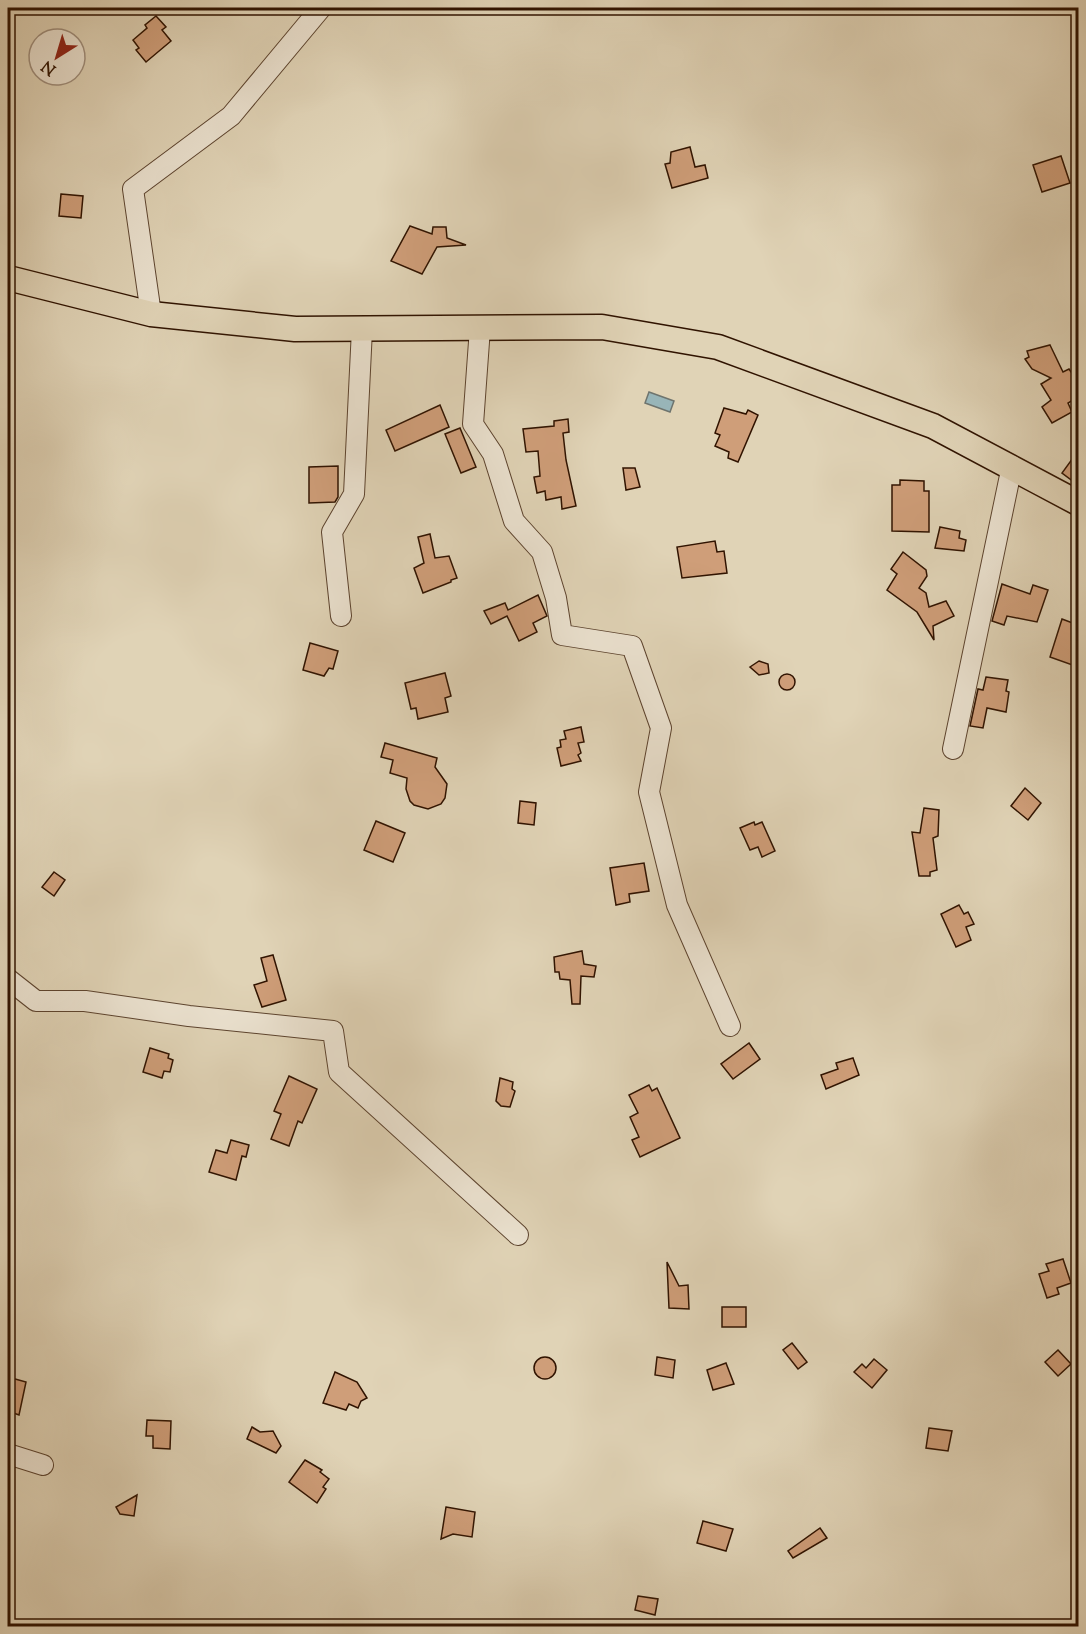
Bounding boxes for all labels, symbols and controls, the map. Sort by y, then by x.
north arrow [27,27,87,87]
text: N [37,54,62,80]

